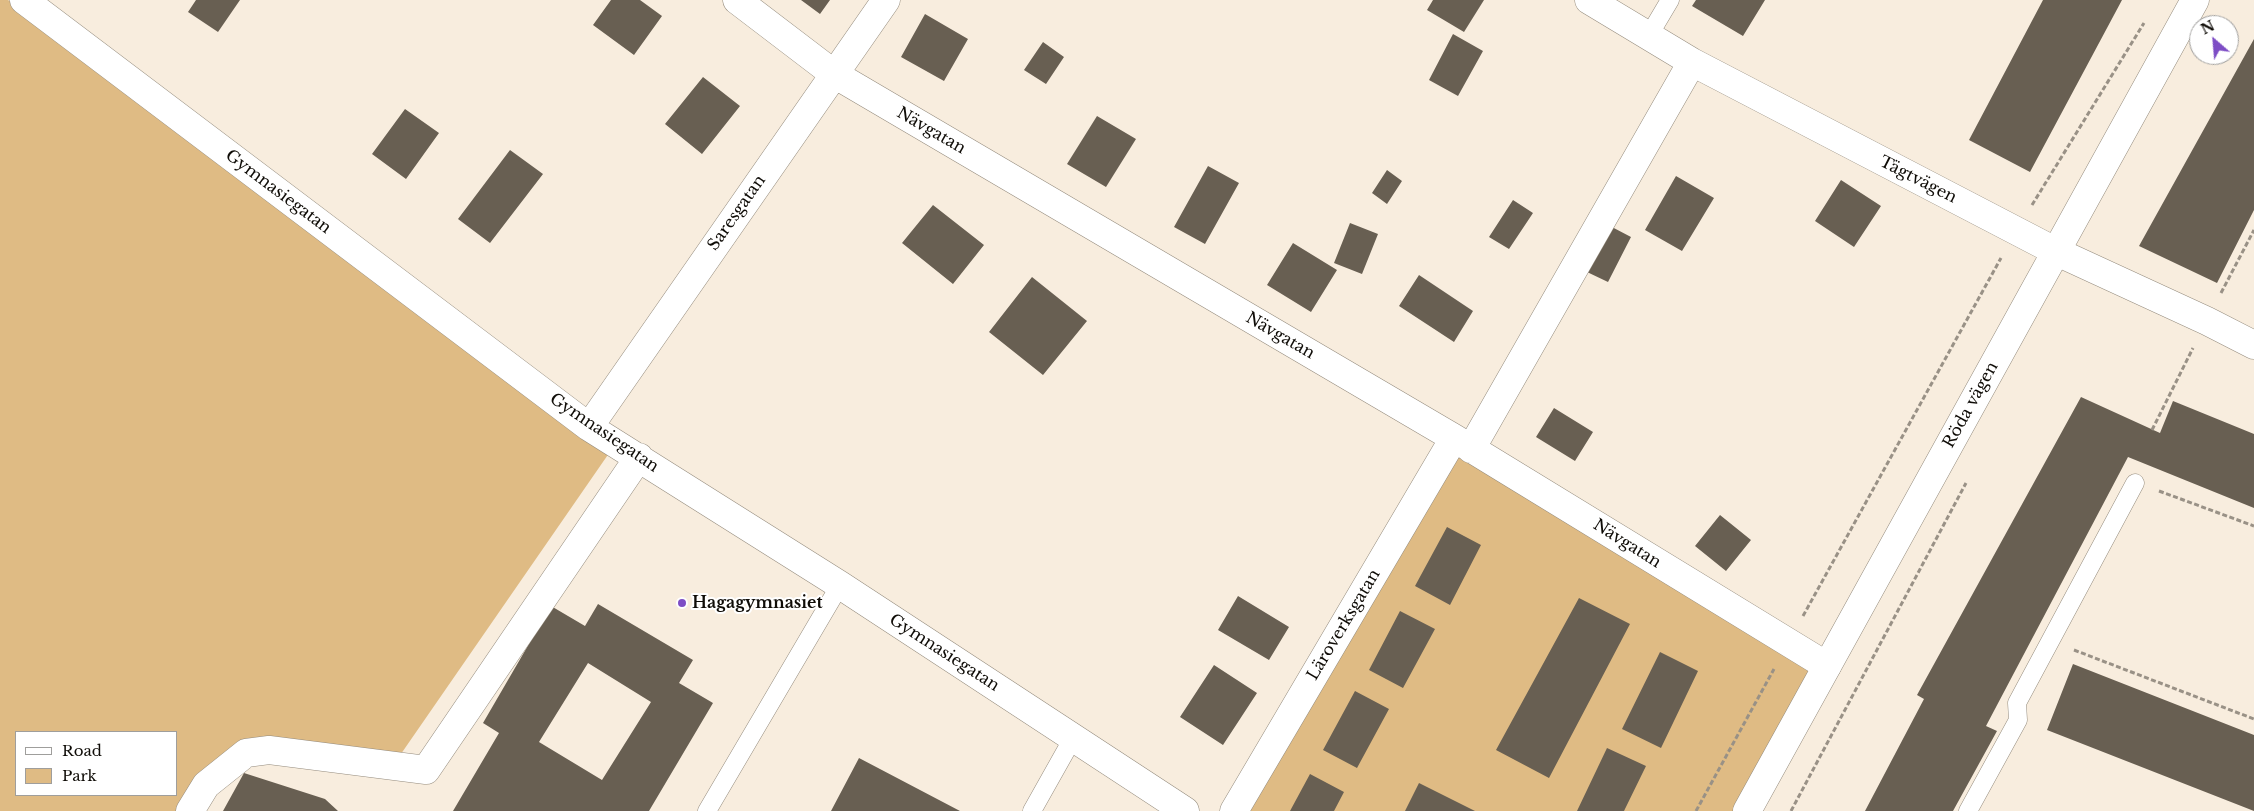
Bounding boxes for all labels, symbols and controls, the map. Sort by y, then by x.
north arrow [2189,15,2239,65]
text: N [2198,17,2218,39]
street label: Nävgatan [893,104,969,158]
street label: Gymnasiegatan [221,146,335,238]
street label: Tägtvägen [1876,152,1960,208]
street label: Saresgatan [704,172,770,254]
street label: Nävgatan [1242,309,1318,363]
street label: Röda vägen [1939,359,2003,451]
street label: Gymnasiegatan [546,389,662,477]
street label: Nävgatan [1590,516,1664,572]
street label: Läroverksgatan [1303,566,1385,684]
place label: Hagagymnasiet [692,593,823,613]
marker: Hagagymnasiet [676,597,688,609]
street label: Gymnasiegatan [885,610,1003,696]
legend [15,731,178,796]
text: Road [62,741,102,760]
text: Park [62,766,97,785]

